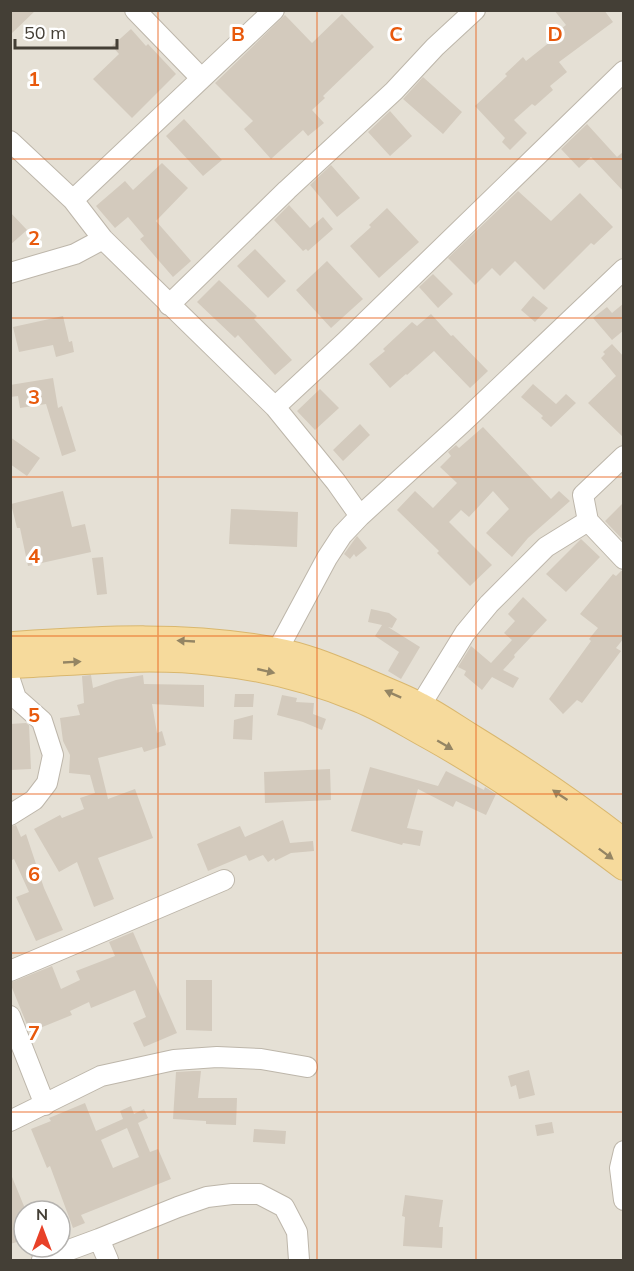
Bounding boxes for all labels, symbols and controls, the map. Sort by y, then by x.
scale bar [15,12,117,50]
text: 50 m [24,21,66,44]
text: B [231,21,245,46]
text: C [389,21,403,46]
text: D [547,21,563,46]
text: 1 [28,66,40,91]
text: 2 [28,225,40,250]
text: 3 [28,384,40,409]
text: 4 [28,543,40,568]
one-way arrow [176,637,195,646]
one-way arrow [62,658,81,667]
one-way arrow [256,667,275,676]
one-way arrow [384,689,402,699]
text: 5 [28,702,40,727]
one-way arrow [437,740,454,750]
one-way arrow [552,789,568,801]
one-way arrow [599,847,614,859]
text: 6 [28,861,40,886]
text: 7 [28,1020,40,1045]
north arrow [12,1199,72,1259]
text: N [36,1204,48,1224]

